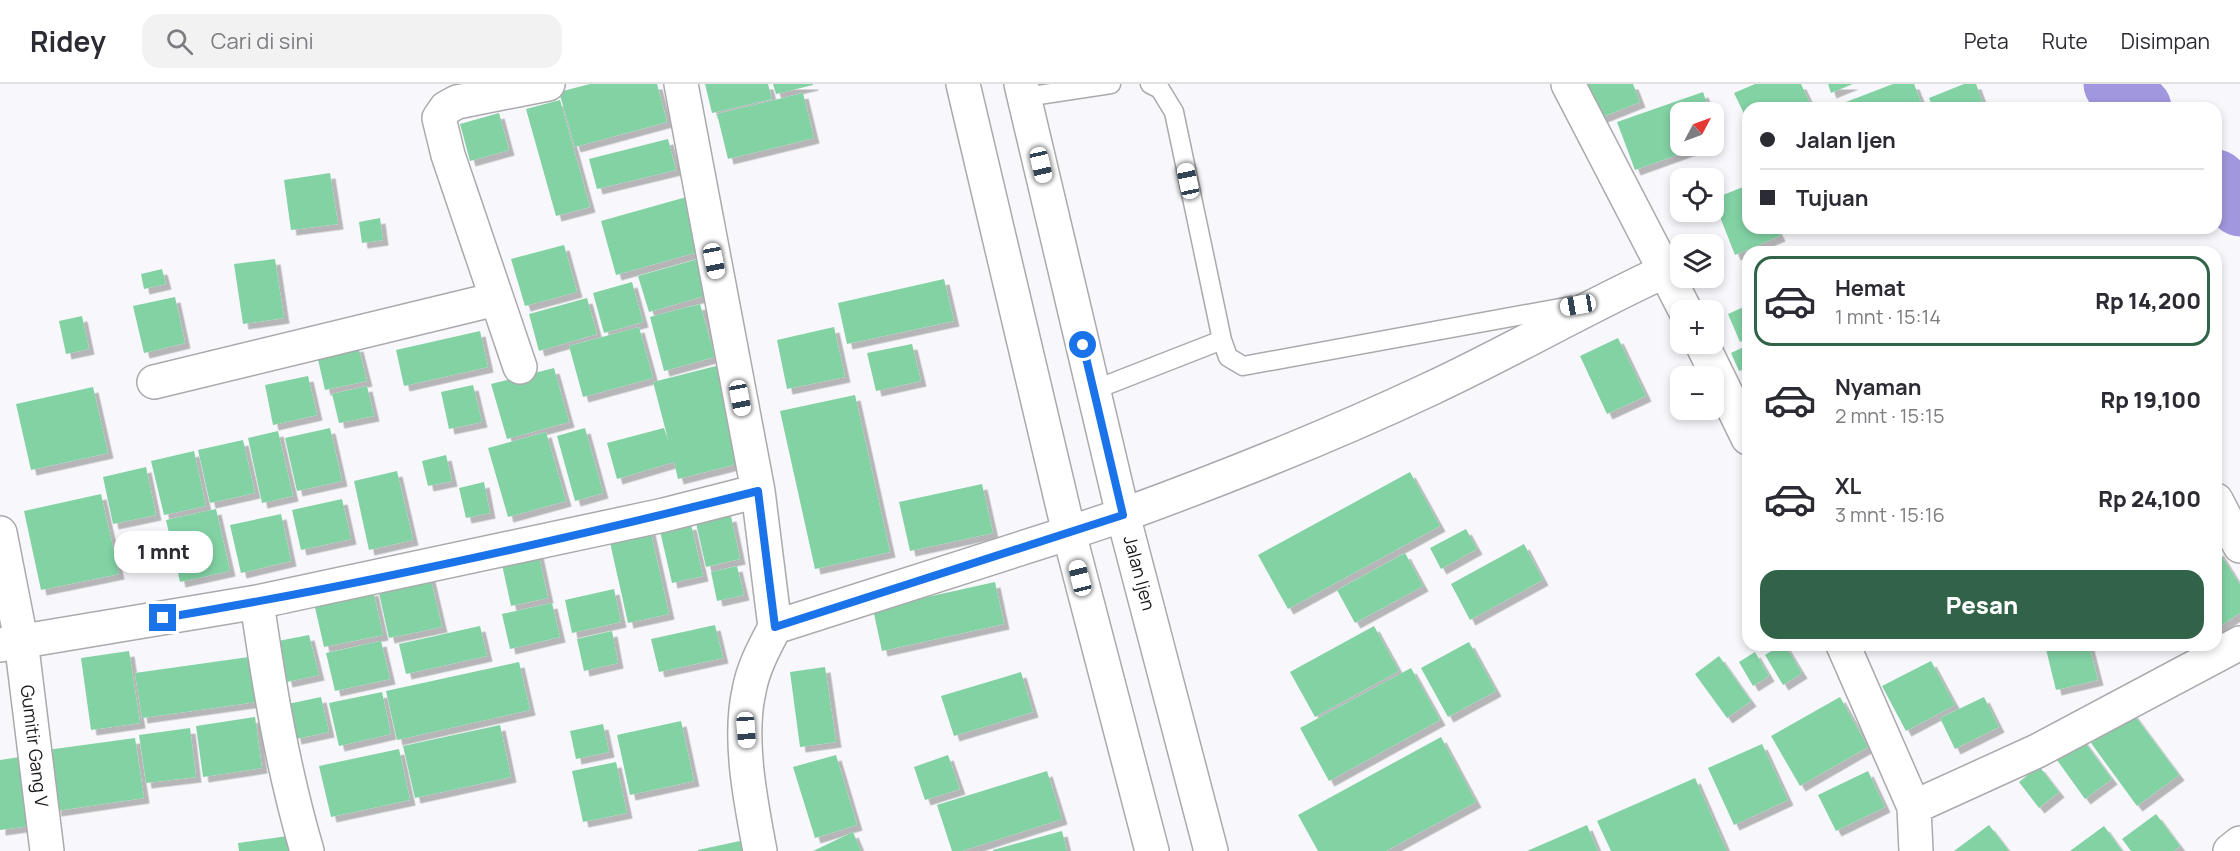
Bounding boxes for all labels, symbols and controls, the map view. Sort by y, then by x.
search box [142,14,562,68]
text: Ridey [30,22,106,60]
icon: search [163,25,196,58]
text: Cari di sini [211,26,314,56]
text: Peta [1964,27,2009,55]
text: Rute [2042,27,2088,55]
text: Disimpan [2121,27,2210,55]
north arrow [1670,102,1724,156]
map controls [1670,102,1724,420]
text: Jalan Ijen [1796,125,1896,155]
car [1028,145,1054,185]
car [1175,162,1201,200]
button: locate [1670,168,1724,222]
text: Tujuan [1796,183,1869,213]
button: layers [1670,234,1724,288]
car [702,242,726,280]
text: Hemat [1835,273,1906,303]
icon: car [1763,274,1817,328]
text: Rp 14,200 [2095,286,2201,316]
car [1559,293,1597,317]
button: + [1670,300,1724,354]
text: 1 mnt · 15:14 [1835,303,1941,330]
route start [1069,331,1096,358]
button: − [1670,366,1724,420]
text: Nyaman [1835,372,1922,402]
icon: car [1763,373,1817,427]
car [728,379,752,417]
text: Rp 19,100 [2101,385,2201,415]
text: 2 mnt · 15:15 [1835,402,1944,429]
text: XL [1835,471,1861,501]
icon: car [1763,472,1817,526]
text: Rp 24,100 [2098,484,2201,514]
text: 3 mnt · 15:16 [1835,501,1945,528]
callout: 1 mnt [114,531,213,573]
street label: Jalan Ijen [1118,533,1161,613]
text: 1 mnt [137,538,190,565]
car [1067,558,1093,598]
button: Pesan [1760,570,2204,639]
route end [149,604,176,631]
street label: Gumitir Gang V [16,683,54,808]
car [736,711,756,749]

